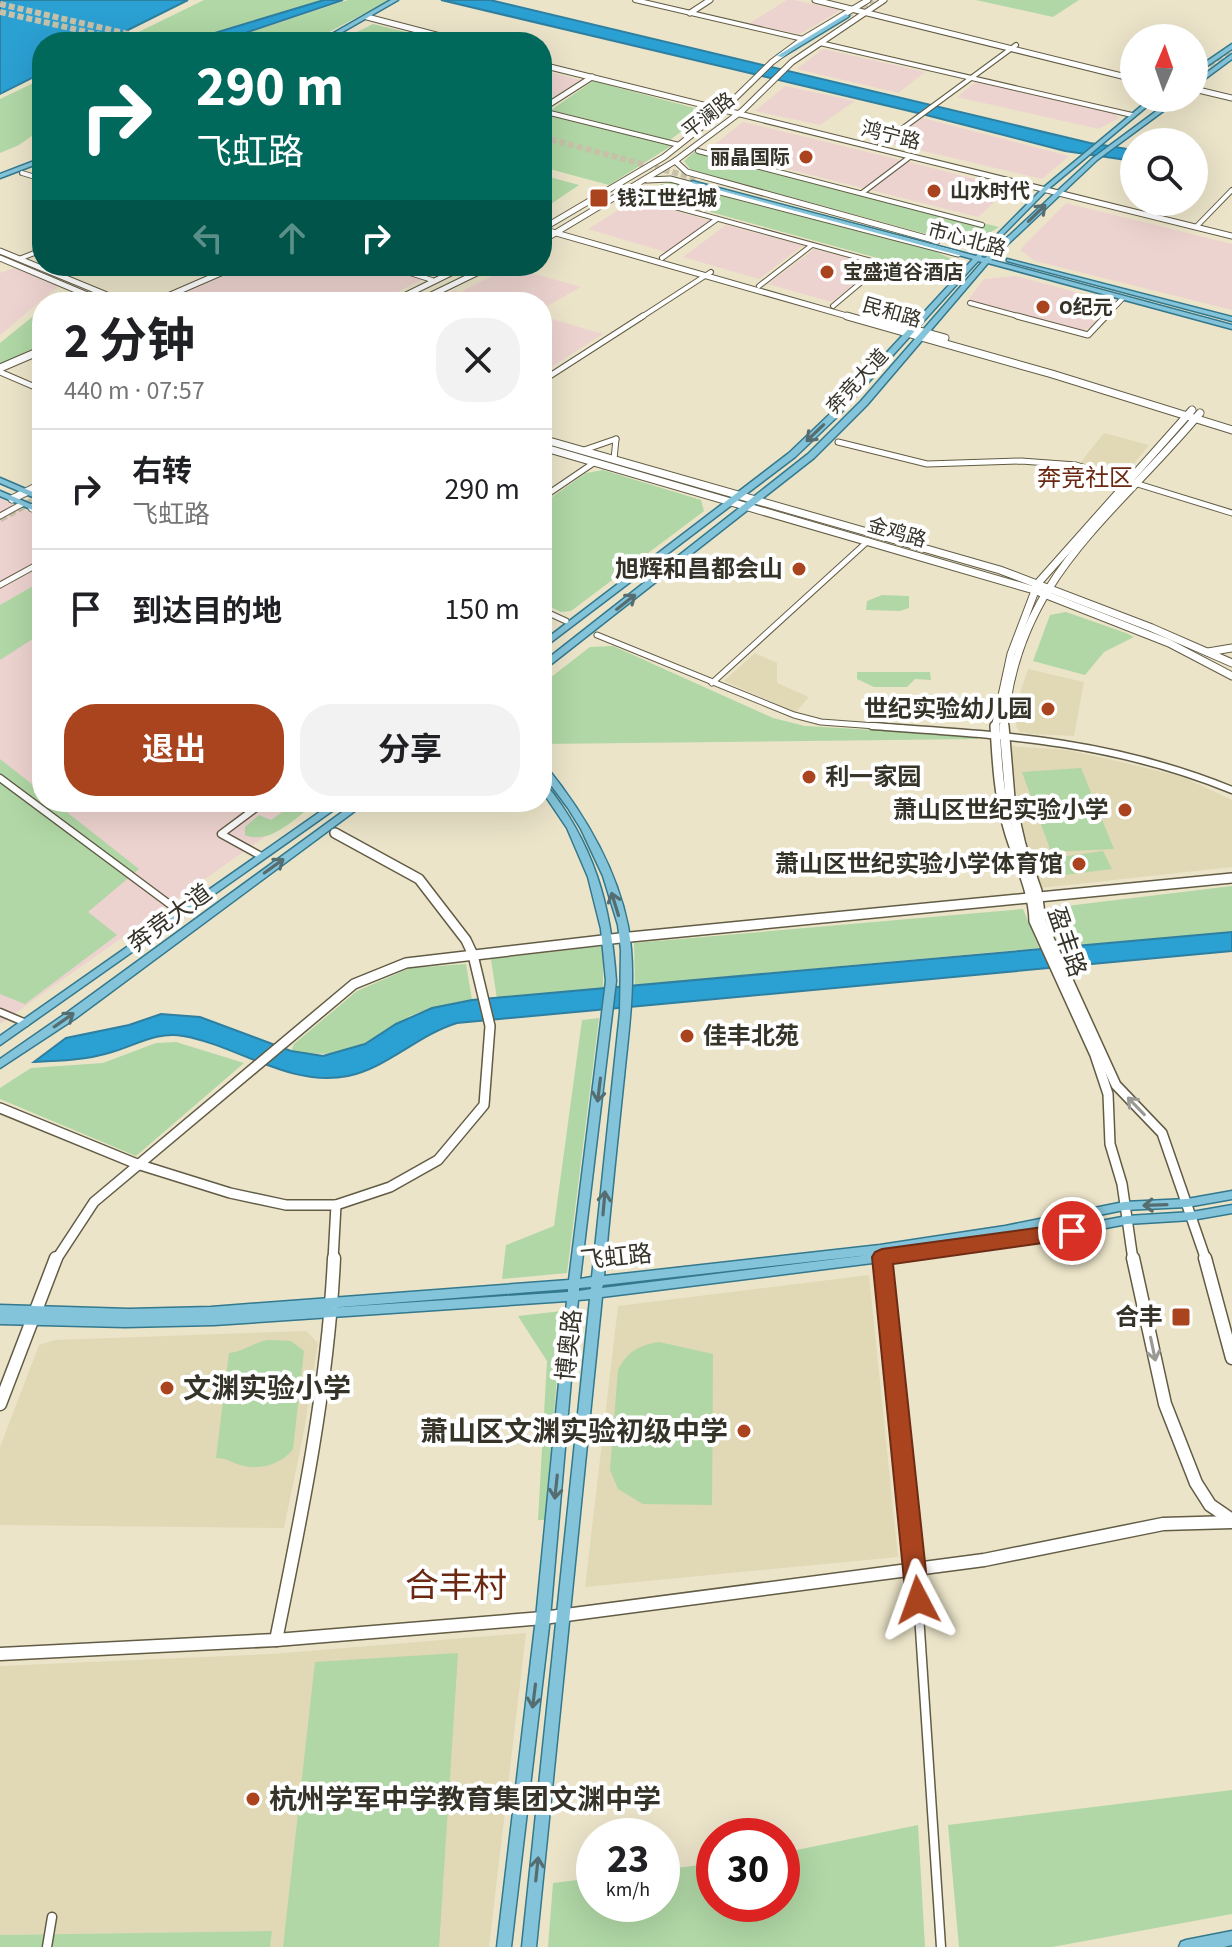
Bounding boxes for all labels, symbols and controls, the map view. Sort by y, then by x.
north arrow [1120,24,1208,112]
map controls [1120,24,1208,216]
text: 290 m [196,48,344,127]
icon: right [64,64,168,168]
street label: 平澜路 [676,86,741,145]
street label: 鸿宁路 [858,115,923,157]
text: 飞虹路 [196,127,304,178]
button: search [1120,128,1208,216]
place label: 丽晶国际 [710,144,790,172]
marker: 丽晶国际 [797,148,815,166]
place label: 山水时代 [950,178,1030,206]
marker: 山水时代 [925,182,943,200]
place label: 钱江世纪城 [617,185,717,213]
marker: 钱江世纪城 [588,187,610,209]
one-way arrow [1026,204,1046,222]
icon: left [186,216,230,260]
icon: ahead [270,216,314,260]
icon: right [354,216,398,260]
street label: 市心北路 [924,216,1009,264]
place label: 宝盛道谷酒店 [843,259,963,287]
marker: 宝盛道谷酒店 [818,263,836,281]
street label: 民和路 [859,291,924,335]
place label: O纪元 [1059,294,1113,322]
marker: O纪元 [1034,298,1052,316]
text: 2 分钟 [64,308,195,376]
button: close [436,318,520,402]
street label: 奔竞大道 [820,343,895,420]
text: 440 m · 07:57 [64,372,205,409]
one-way arrow [806,423,825,442]
text: 右转 [132,450,192,493]
district label: 奔竞社区 [1037,461,1133,496]
icon: right [64,467,108,511]
text: 290 m [444,468,520,511]
text: 飞虹路 [132,496,210,533]
street label: 金鸡路 [864,511,929,555]
place label: 旭辉和昌都会山 [615,552,783,587]
marker: 旭辉和昌都会山 [790,560,808,578]
icon: arrive [64,587,108,631]
text: 150 m [444,588,520,631]
text: 到达目的地 [132,590,282,633]
one-way arrow [615,593,636,611]
place label: 世纪实验幼儿园 [864,692,1032,727]
marker: 世纪实验幼儿园 [1039,700,1057,718]
button: 退出 [64,704,284,796]
button: 分享 [300,704,520,796]
place label: 利一家园 [825,760,921,795]
marker: 利一家园 [800,768,818,786]
place label: 萧山区世纪实验小学 [893,793,1109,828]
marker: 萧山区世纪实验小学 [1116,801,1134,819]
place label: 萧山区世纪实验小学体育馆 [775,847,1063,882]
marker: 萧山区世纪实验小学体育馆 [1070,855,1088,873]
one-way arrow [263,858,285,875]
street label: 奔竞大道 [121,876,219,961]
one-way arrow [607,892,621,917]
street label: 盈丰路 [1038,902,1095,982]
one-way arrow [53,1012,75,1028]
place label: 佳丰北苑 [703,1019,799,1054]
marker: 佳丰北苑 [678,1027,696,1045]
one-way arrow [591,1077,606,1102]
one-way arrow [1127,1097,1146,1116]
one-way arrow [597,1190,612,1217]
pin [1038,1197,1106,1265]
one-way arrow [1142,1197,1169,1212]
icon: arrive [1050,1209,1094,1253]
street label: 飞虹路 [578,1236,654,1279]
place label: 合丰 [1115,1300,1163,1335]
marker: 合丰 [1170,1306,1192,1328]
street label: 博奥路 [548,1307,591,1383]
one-way arrow [1146,1335,1161,1361]
place label: 文渊实验小学 [183,1369,351,1409]
marker: 文渊实验小学 [158,1379,176,1397]
place label: 萧山区文渊实验初级中学 [420,1412,728,1452]
marker: 萧山区文渊实验初级中学 [735,1422,753,1440]
one-way arrow [549,1474,564,1500]
position arrow [876,1558,960,1642]
district label: 合丰村 [405,1562,507,1611]
one-way arrow [526,1682,541,1708]
place label: 杭州学军中学教育集团文渊中学 [269,1780,661,1820]
marker: 杭州学军中学教育集团文渊中学 [244,1790,262,1808]
speed limit sign: 30 [696,1818,800,1922]
text: 23 [607,1831,649,1888]
one-way arrow [530,1857,545,1883]
text: km/h [606,1876,650,1904]

